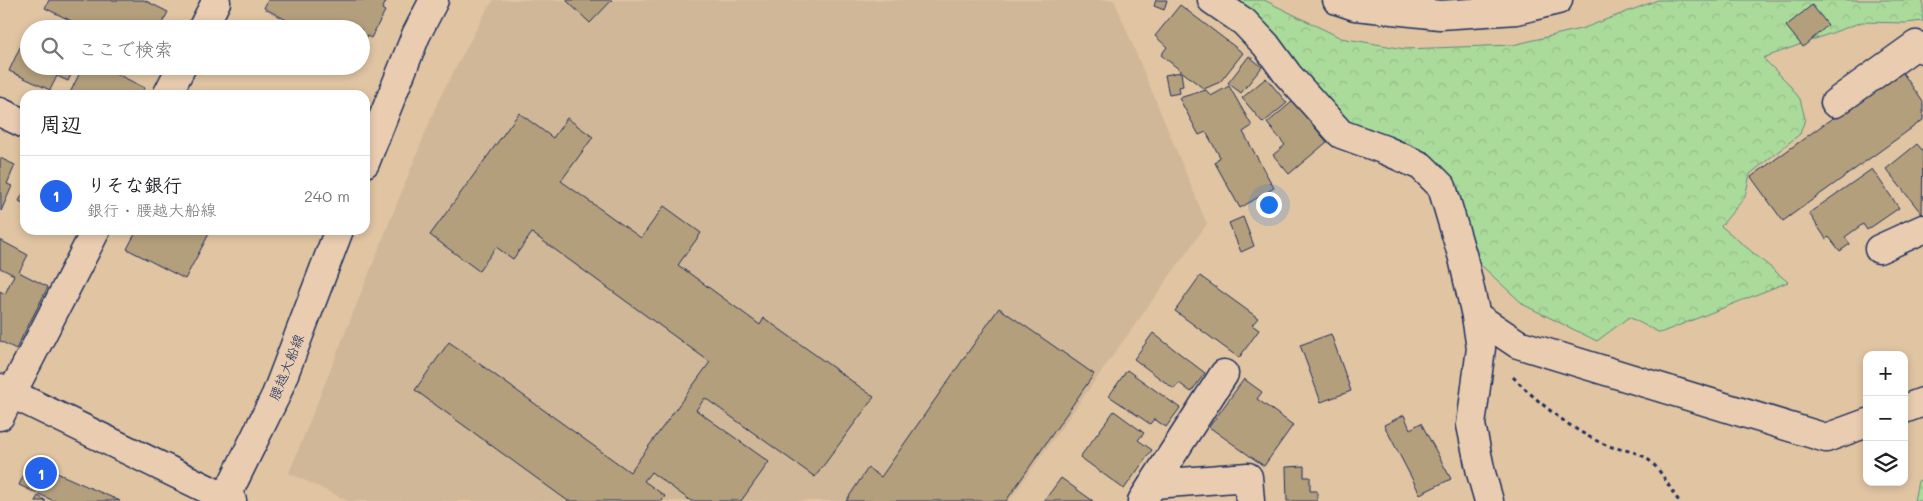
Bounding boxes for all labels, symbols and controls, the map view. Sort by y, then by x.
search box [20,20,370,75]
icon: search [38,34,66,62]
text: ここで検索 [78,36,173,61]
text: 周辺 [40,110,82,137]
text: りそな銀行 [87,172,182,197]
text: 1 [52,185,60,206]
text: 240 m [304,185,350,206]
your location [1256,192,1282,218]
text: 銀行 · 腰越大船線 [87,199,216,220]
street label: 腰越大船線 [264,331,308,403]
map controls [1863,351,1908,486]
button: + [1863,351,1908,396]
button: − [1863,396,1908,441]
button: layers [1863,441,1908,486]
pin: 1 [25,454,57,492]

